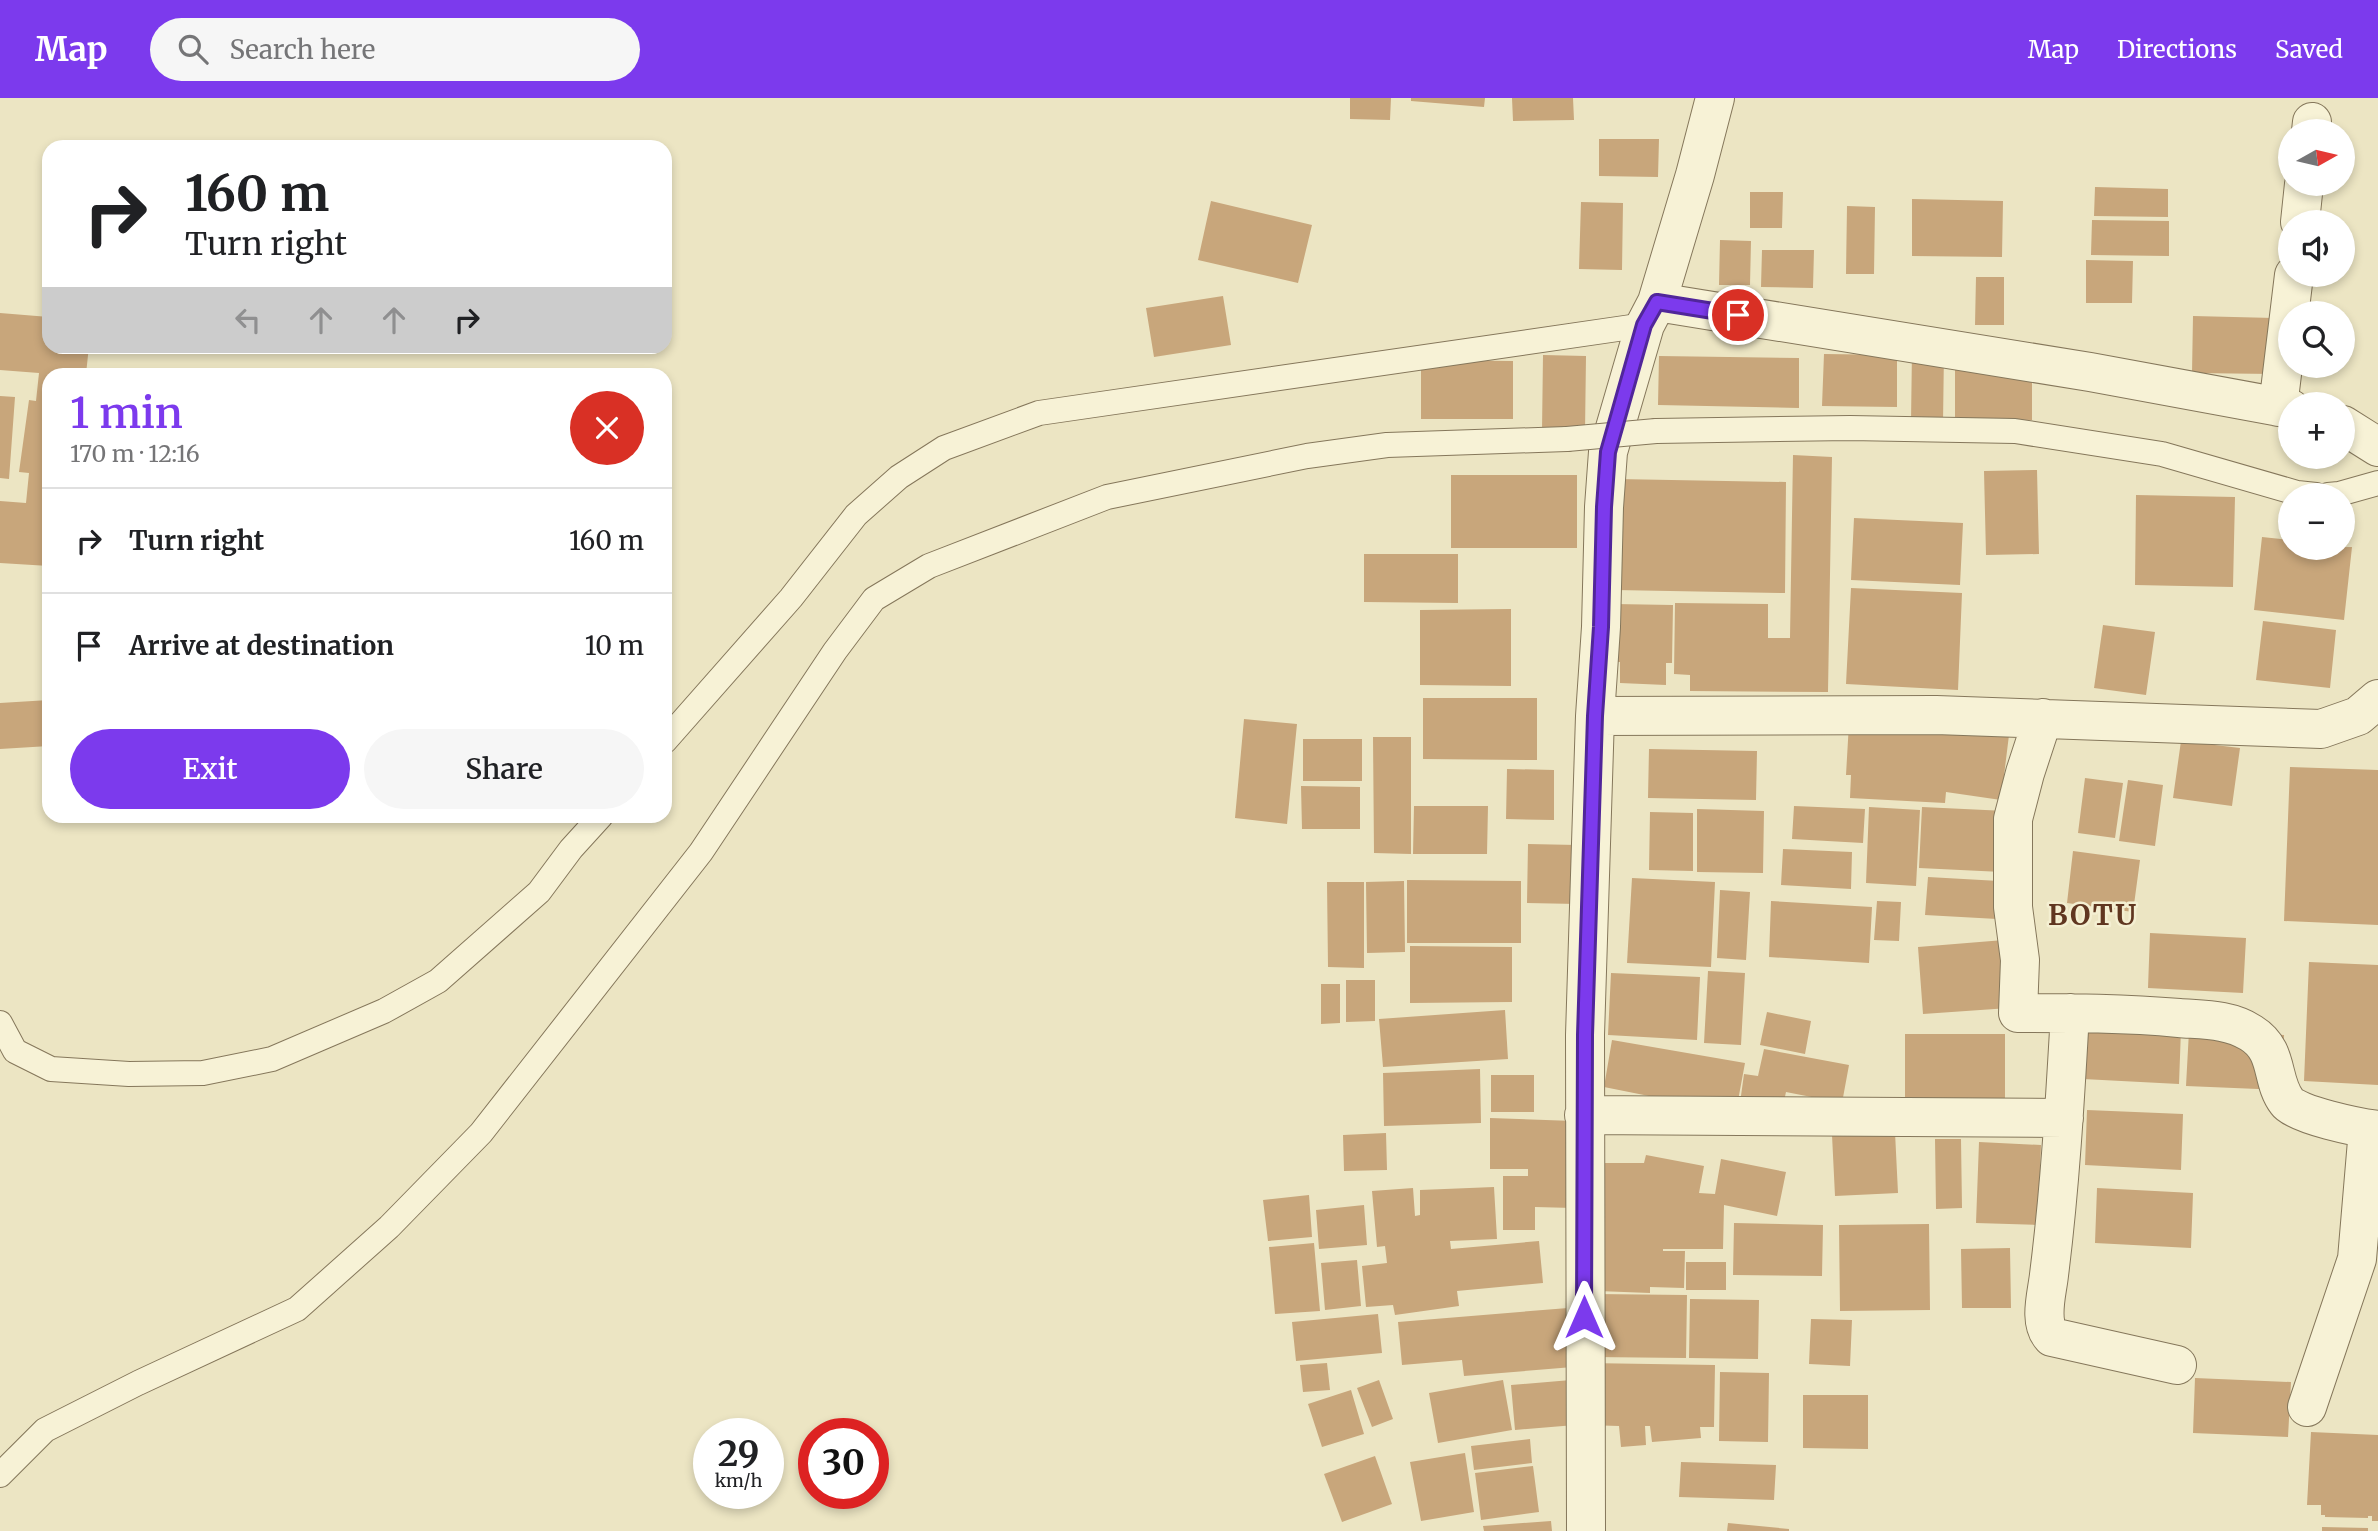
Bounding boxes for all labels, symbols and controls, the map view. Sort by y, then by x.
search box [150,18,640,81]
text: Map [35,29,108,70]
icon: search [174,30,212,68]
text: Search here [230,33,375,66]
text: Map [2028,34,2079,65]
text: Directions [2117,34,2237,65]
text: Saved [2275,34,2343,65]
north arrow [2278,119,2356,196]
map controls [2278,119,2355,560]
text: 160 m [185,163,329,224]
icon: right [70,168,161,259]
button: sound [2278,210,2355,287]
text: Turn right [185,224,347,264]
pin [1708,285,1768,345]
icon: arrive [1719,296,1757,334]
icon: left [229,301,267,339]
icon: ahead [302,301,340,339]
icon: ahead [375,301,413,339]
icon: right [448,301,486,339]
button: search [2278,301,2355,378]
text: 1 min [70,387,183,439]
button: close [570,391,644,465]
button: + [2278,392,2355,469]
text: 170 m · 12:16 [70,439,200,468]
button: − [2278,483,2355,560]
icon: right [70,522,108,560]
text: Turn right [129,524,264,557]
text: 160 m [569,524,644,557]
icon: arrive [70,627,108,665]
text: Arrive at destination [129,629,394,662]
text: 10 m [585,629,644,662]
button: Exit [70,729,350,809]
button: Share [364,729,644,809]
district label: BOTU [2048,897,2138,933]
position arrow [1547,1280,1621,1354]
speed limit sign: 30 [798,1418,889,1509]
text: 29 [718,1432,759,1476]
text: km/h [715,1469,762,1492]

